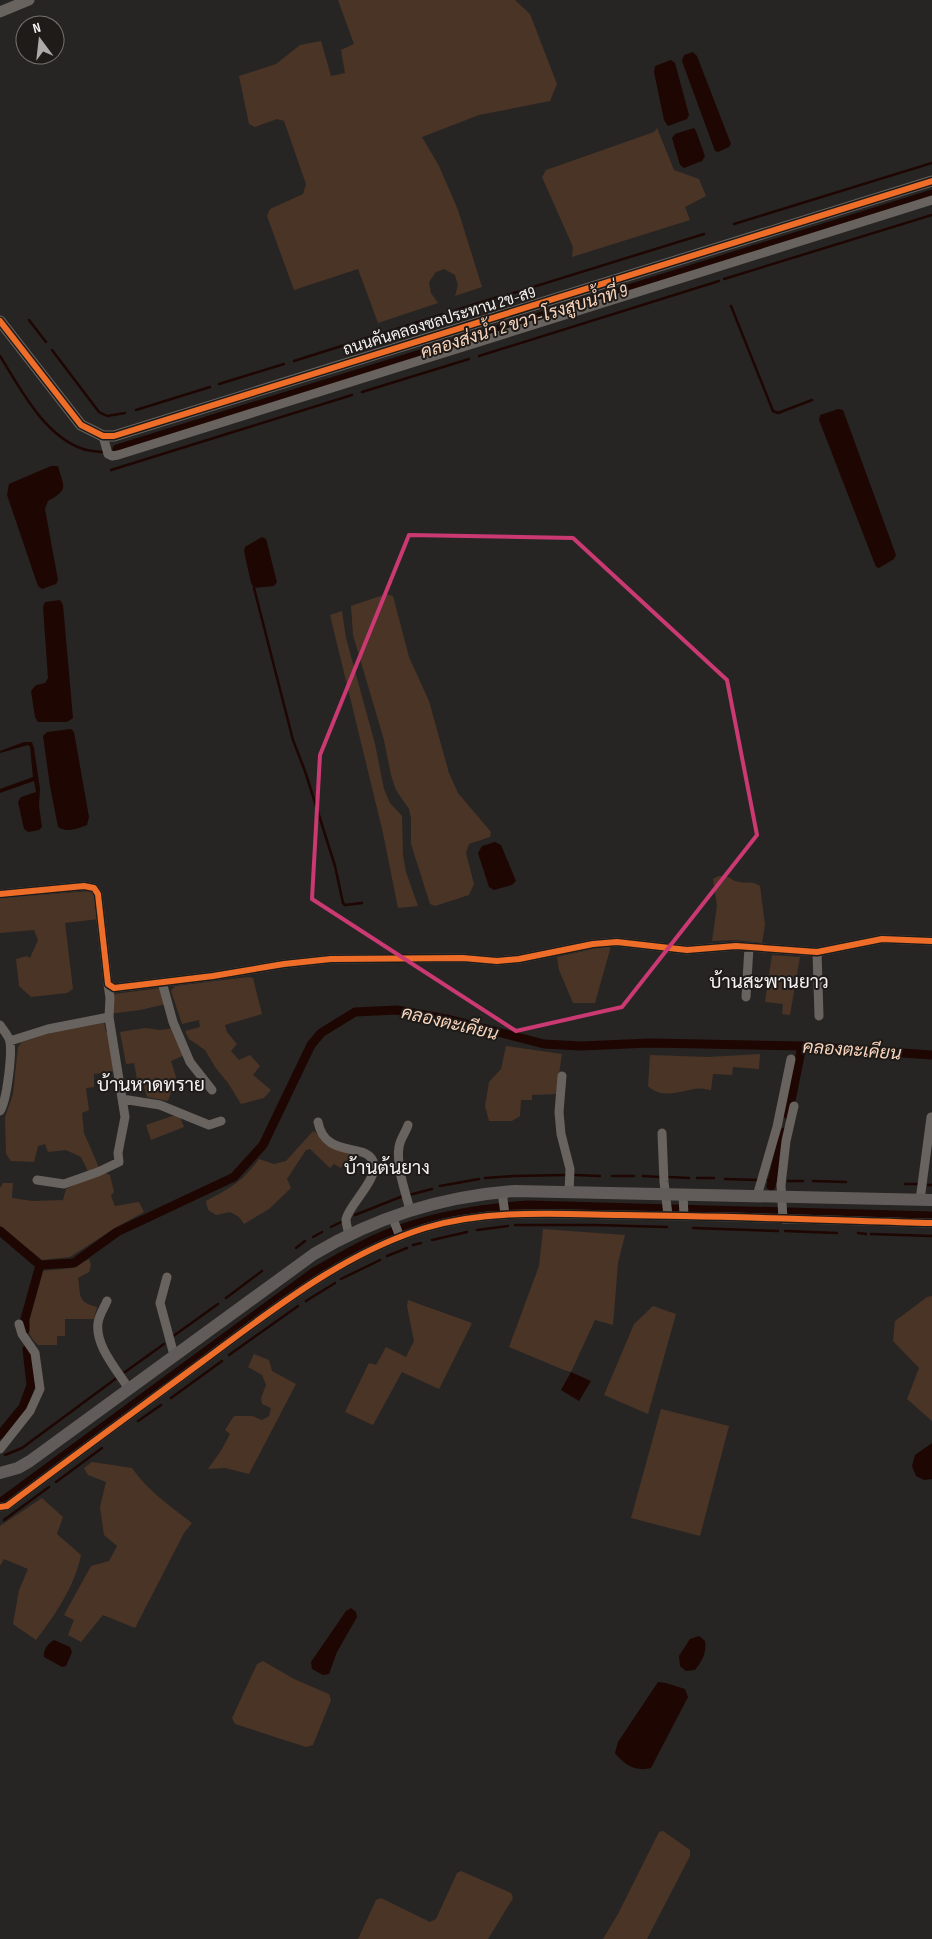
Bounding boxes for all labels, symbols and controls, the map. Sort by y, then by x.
north arrow [15,15,65,65]
text: N [31,19,43,37]
water label: คลองส่งน้ำ 2 ขวา-โรงสูบน้ำที่ 9 [416,274,631,365]
street label: ถนนคันคลองชลประทาน 2ข-ส9 [340,281,538,360]
district label: บ้านสะพานยาว [709,970,829,994]
water label: คลองตะเคียน [399,999,502,1045]
water label: คลองตะเคียน [802,1034,903,1064]
district label: บ้านหาดทราย [97,1073,205,1097]
district label: บ้านต้นยาง [344,1156,430,1180]

